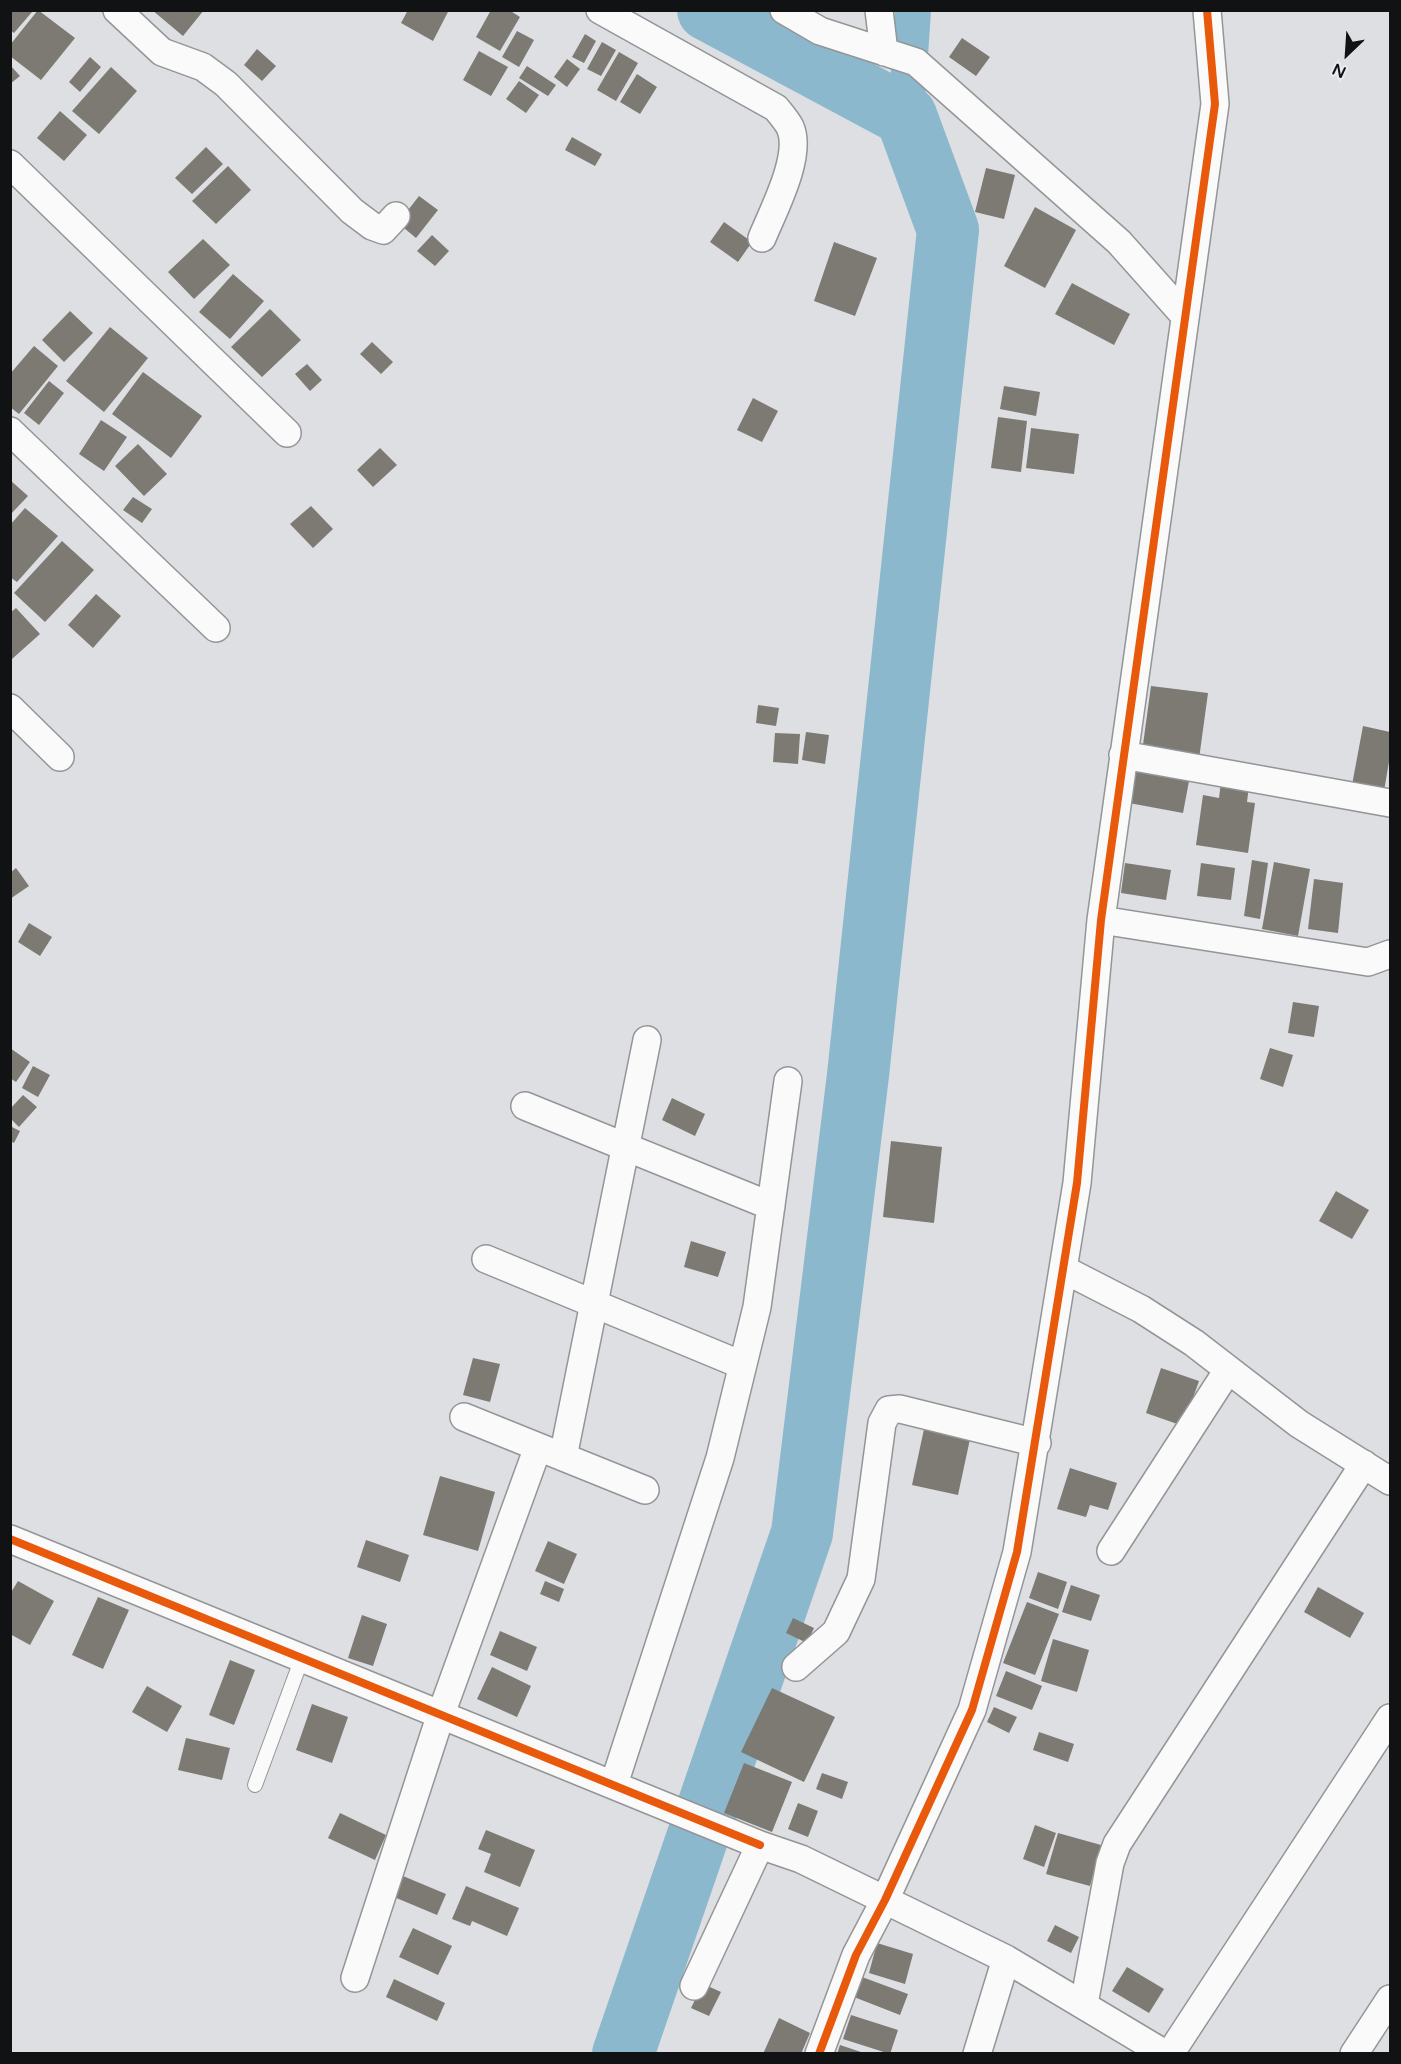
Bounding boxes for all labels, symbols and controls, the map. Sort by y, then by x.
north arrow [1317,24,1377,84]
text: N [1329,59,1349,82]

